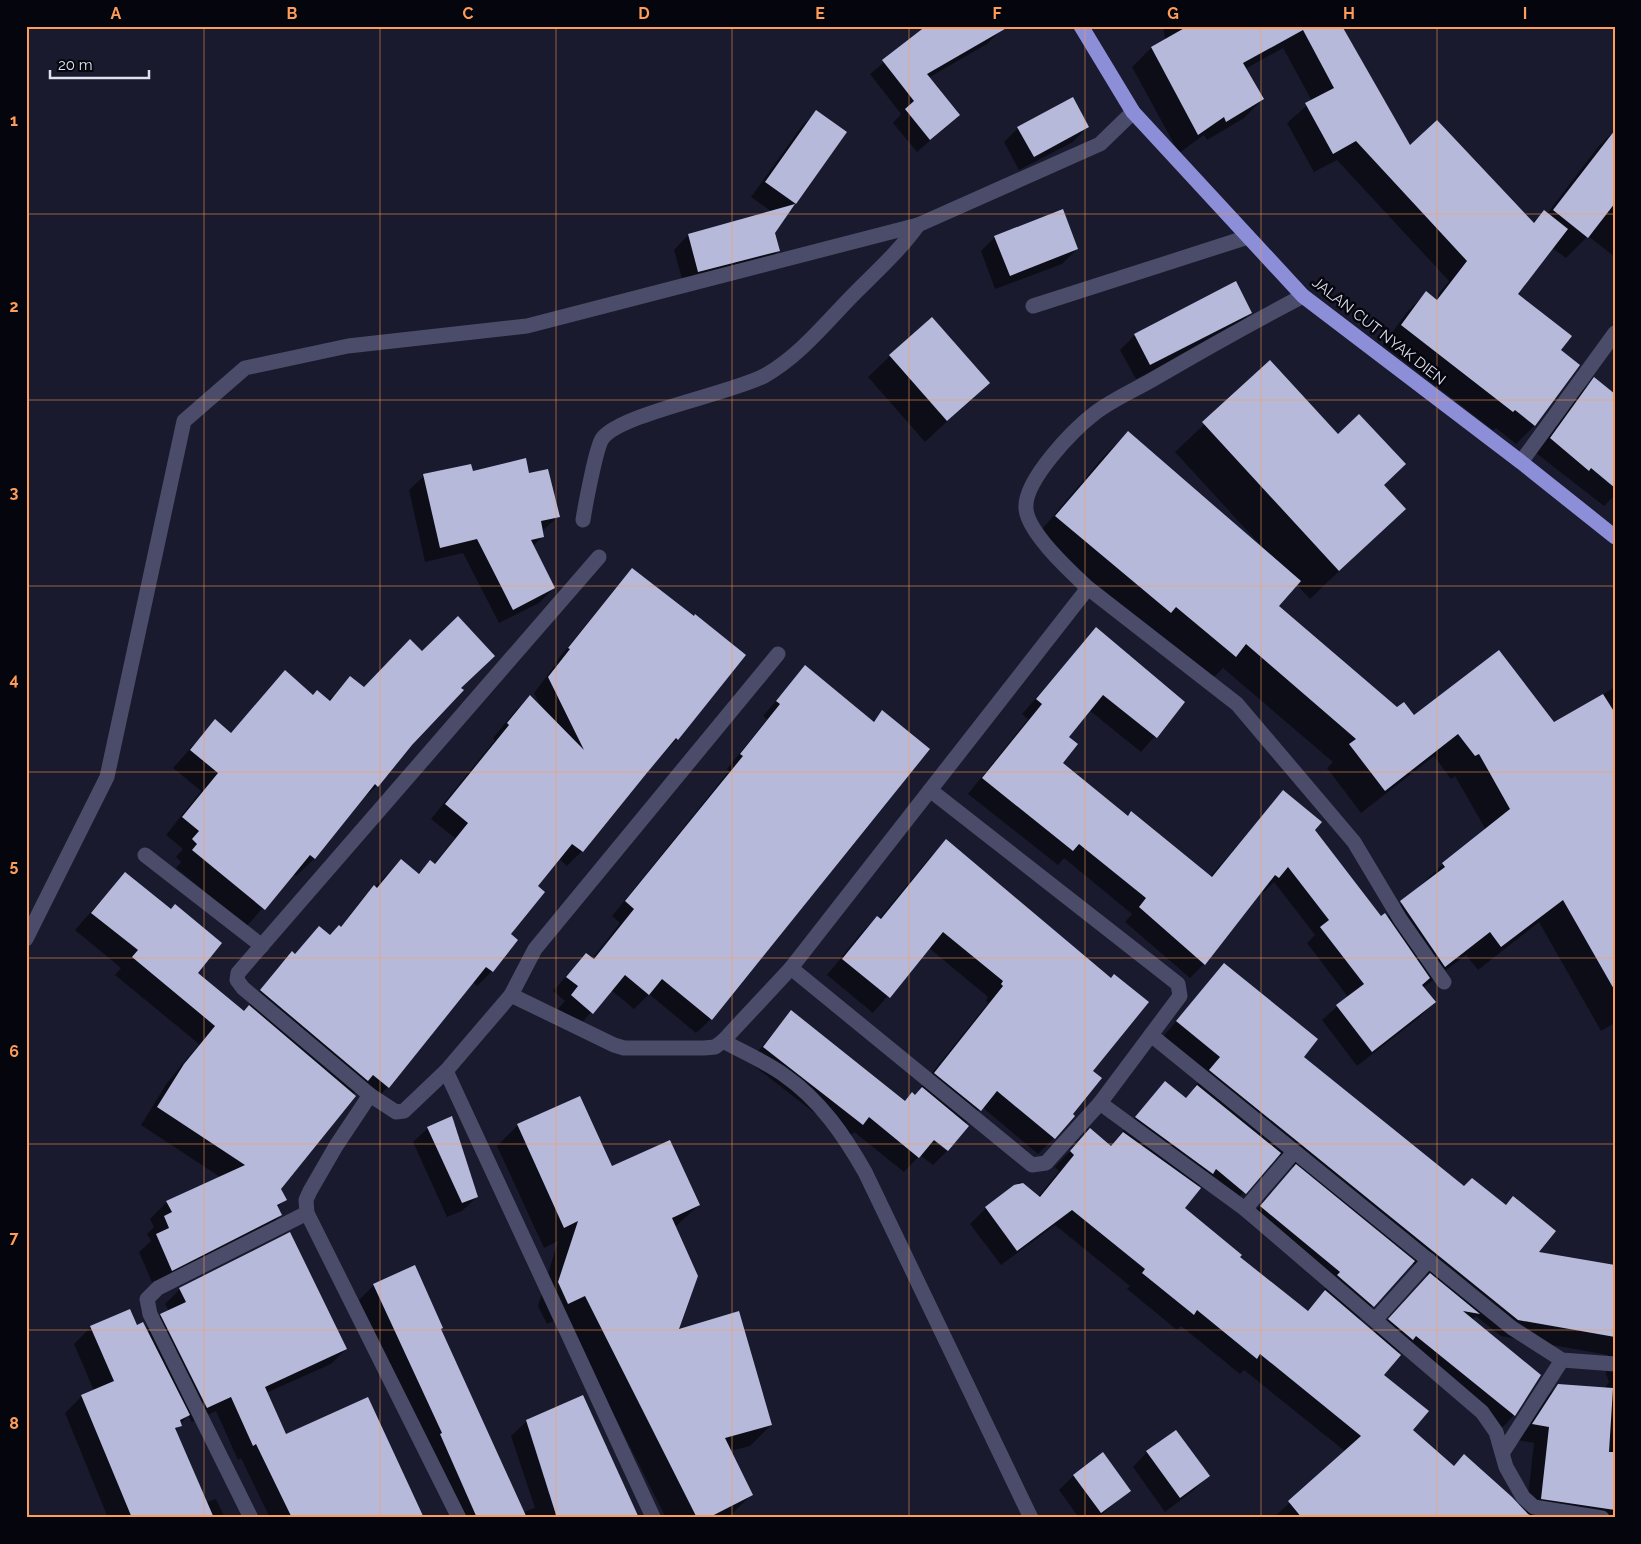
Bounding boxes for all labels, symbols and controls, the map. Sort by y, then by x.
text: A [111,4,122,23]
text: B [287,4,298,23]
text: C [463,4,474,23]
text: D [638,4,650,23]
text: E [815,4,825,23]
text: F [992,4,1002,23]
text: G [1167,4,1179,23]
text: H [1343,4,1355,23]
text: I [1523,4,1527,23]
scale bar [50,48,149,80]
text: 20 m [58,56,93,74]
text: 1 [10,111,18,130]
street label: JALAN CUT NYAK DIEN [1309,273,1449,389]
text: 2 [9,297,19,316]
text: 3 [10,483,19,502]
text: 4 [9,670,19,689]
text: 5 [10,856,19,875]
text: 6 [9,1042,19,1061]
text: 7 [10,1228,19,1247]
text: 8 [9,1414,19,1433]

